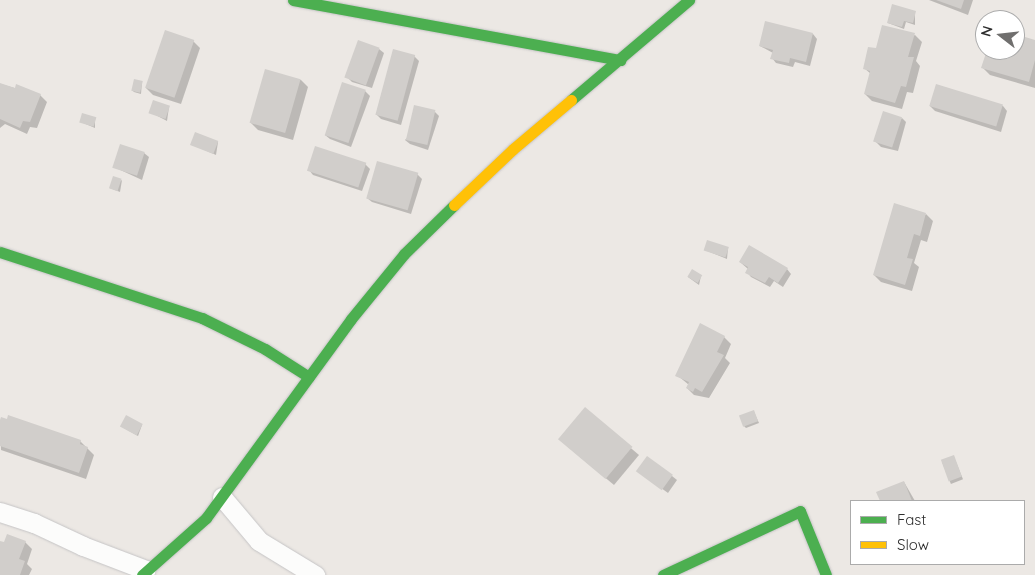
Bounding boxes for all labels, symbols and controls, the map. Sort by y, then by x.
north arrow [975,10,1025,60]
text: N [976,24,997,39]
legend [850,500,1025,565]
text: Fast [897,510,926,529]
text: Slow [897,535,929,554]

